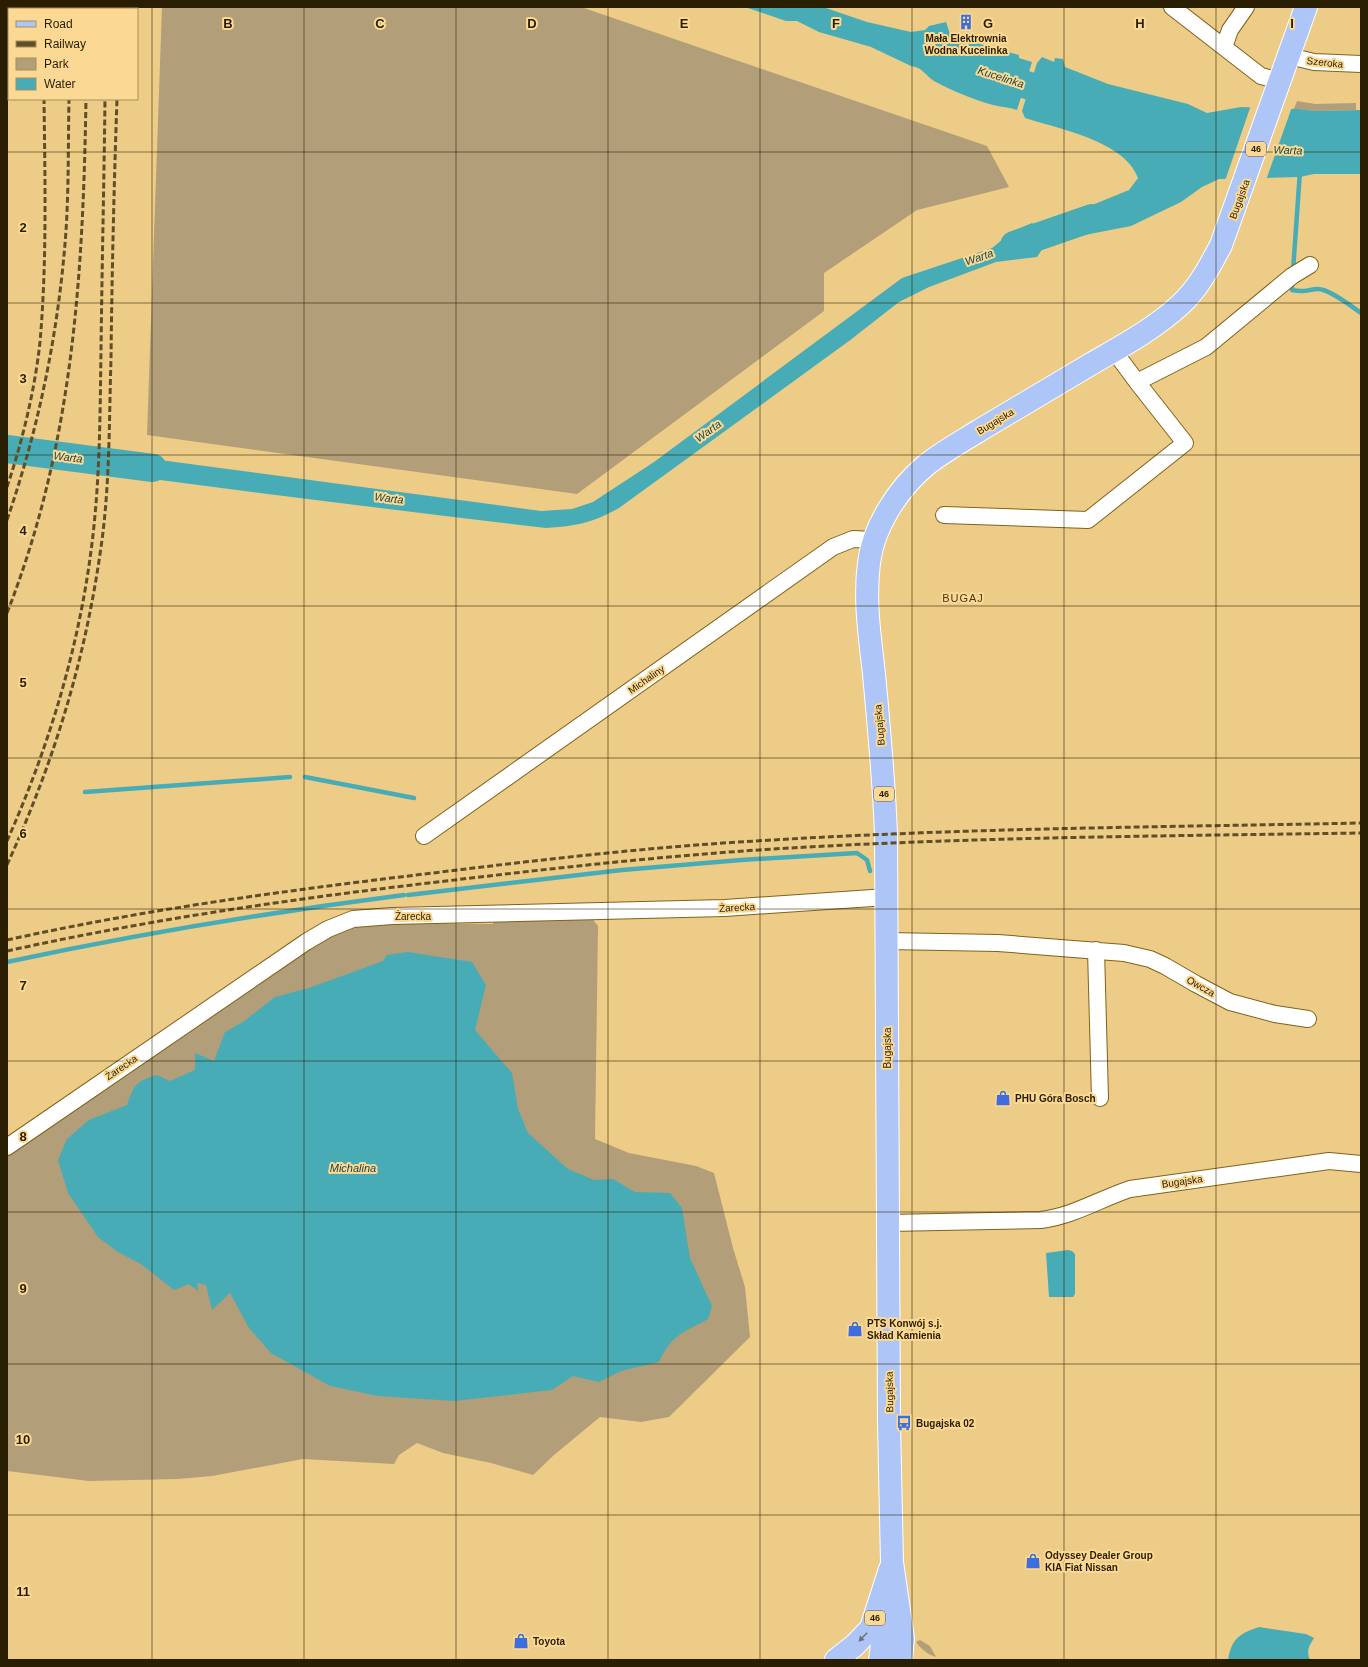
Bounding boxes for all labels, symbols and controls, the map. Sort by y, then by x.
legend [8,8,138,100]
building icon: Mała Elektrownia Wodna Kucelinka [957,13,975,31]
text: B [223,16,233,31]
text: C [375,16,385,31]
text: D [527,16,537,31]
text: E [680,16,689,31]
text: F [832,16,840,31]
text: G [983,16,993,31]
text: H [1135,16,1145,31]
text: I [1290,16,1294,31]
text: Road [44,17,73,31]
place label: Mała Elektrownia Wodna Kucelinka [924,33,1008,56]
text: Railway [44,37,86,51]
street label: Szeroka [1306,55,1344,70]
text: Park [44,57,70,71]
water label: Kucelinka [976,64,1026,90]
text: Water [44,77,76,91]
road number: 46 [1246,142,1266,156]
water label: Warta [1273,143,1303,157]
street label: Bugajska [1227,178,1252,220]
text: 2 [19,220,27,235]
water label: Warta [963,247,995,267]
text: 3 [19,371,27,386]
street label: Bugajska [975,406,1016,437]
water label: Warta [693,418,723,444]
water label: Warta [53,449,83,465]
water label: Warta [374,490,404,506]
text: 4 [19,523,27,538]
district label: BUGAJ [942,592,984,604]
street label: Michaliny [626,663,667,696]
text: 5 [19,675,27,690]
street label: Bugajska [872,704,887,746]
road number: 46 [874,787,894,801]
text: 6 [19,826,27,841]
street label: Żarecka [719,900,756,914]
street label: Żarecka [395,910,431,922]
street label: Owcza [1185,974,1217,999]
text: 7 [19,978,27,993]
street label: Bugajska [882,1027,893,1069]
street label: Żarecka [103,1052,140,1082]
shop icon: PHU Góra Bosch [994,1089,1012,1107]
place label: PHU Góra Bosch [1015,1093,1096,1104]
text: 8 [19,1129,27,1144]
water label: Michalina [330,1162,376,1174]
street label: Bugajska [1161,1173,1204,1190]
text: 9 [19,1281,27,1296]
place label: PTS Konwój s.j. Skład Kamienia [867,1318,942,1341]
shop icon: PTS Konwój s.j. Skład Kamienia [846,1320,864,1338]
street label: Bugajska [884,1371,895,1413]
bus stop icon: Bugajska 02 [895,1414,913,1432]
place label: Bugajska 02 [916,1418,975,1429]
text: 10 [16,1432,30,1447]
place label: Odyssey Dealer Group KIA Fiat Nissan [1045,1550,1153,1573]
shop icon: Odyssey Dealer Group KIA Fiat Nissan [1024,1552,1042,1570]
text: 11 [16,1584,30,1599]
road number: 46 [865,1611,885,1625]
shop icon: Toyota [512,1632,530,1650]
one-way arrow [858,1632,868,1642]
place label: Toyota [533,1636,565,1647]

